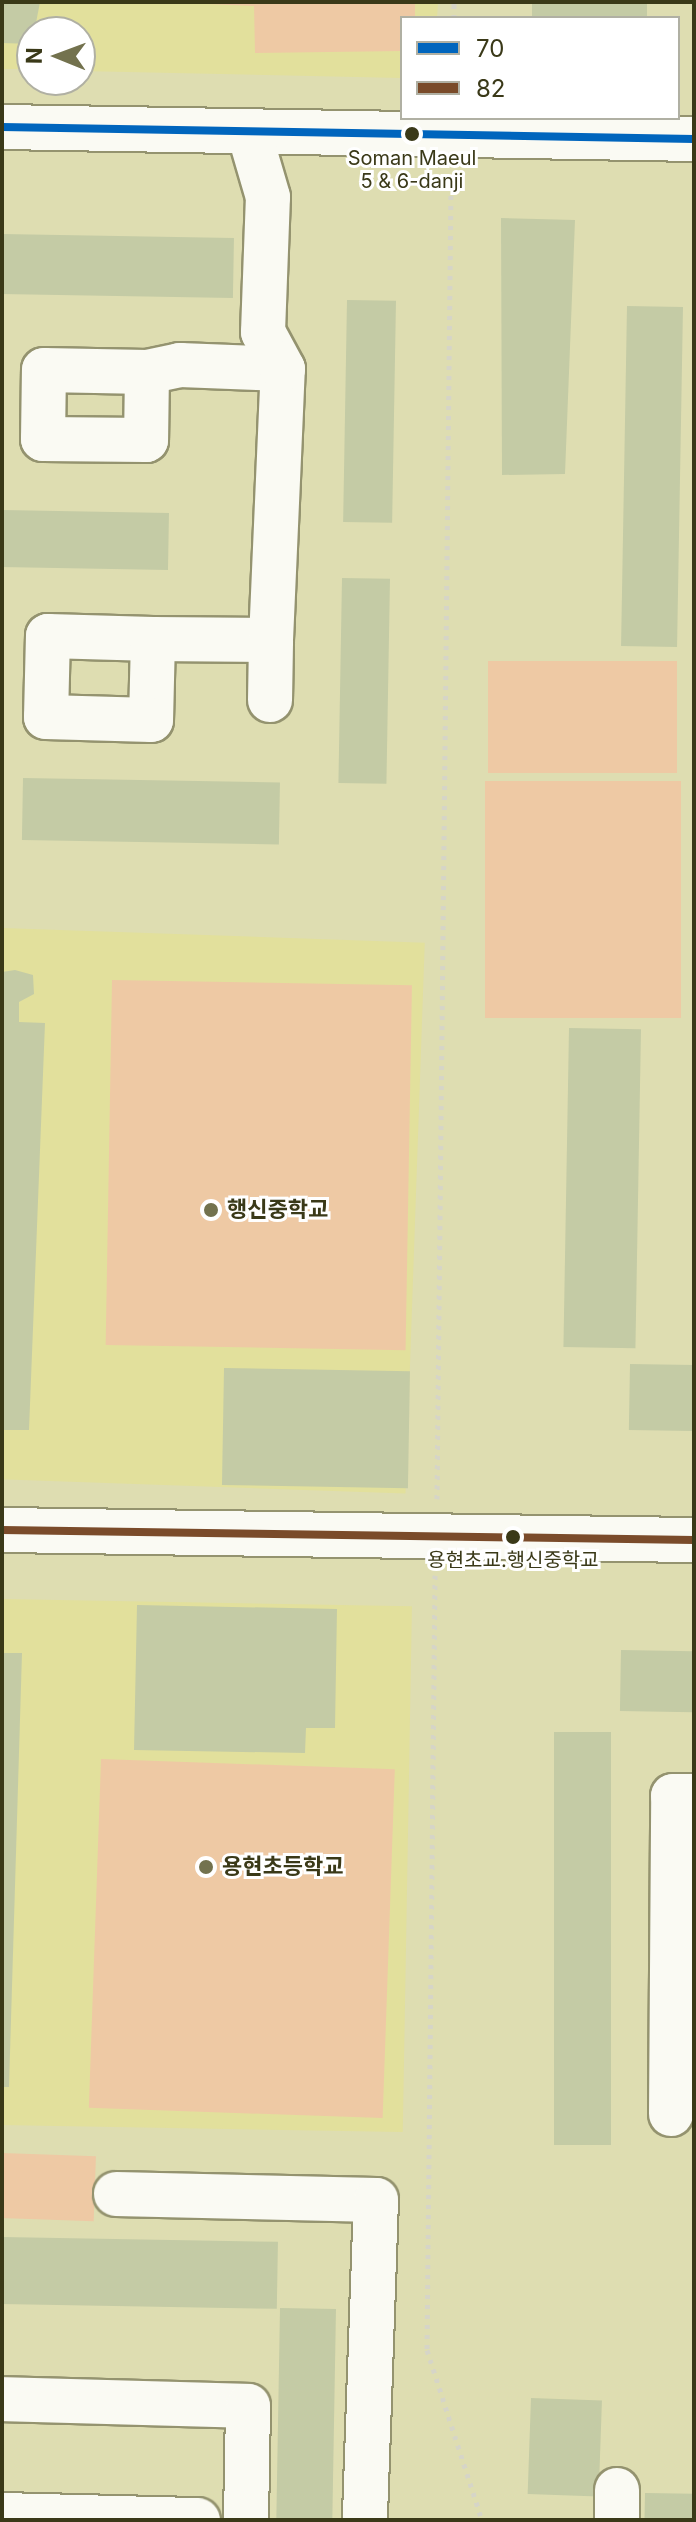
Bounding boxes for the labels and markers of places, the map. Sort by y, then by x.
marker: Soman Maeul 5 & 6-danji [404,126,420,142]
place label: Soman Maeul 5 & 6-danji [348,146,476,193]
place label: 행신중학교 [227,1197,328,1223]
marker: 행신중학교 [202,1201,220,1219]
marker: 용현초교.행신중학교 [505,1529,521,1545]
place label: 용현초교.행신중학교 [427,1548,599,1572]
place label: 용현초등학교 [222,1854,343,1880]
marker: 용현초등학교 [197,1858,215,1876]

